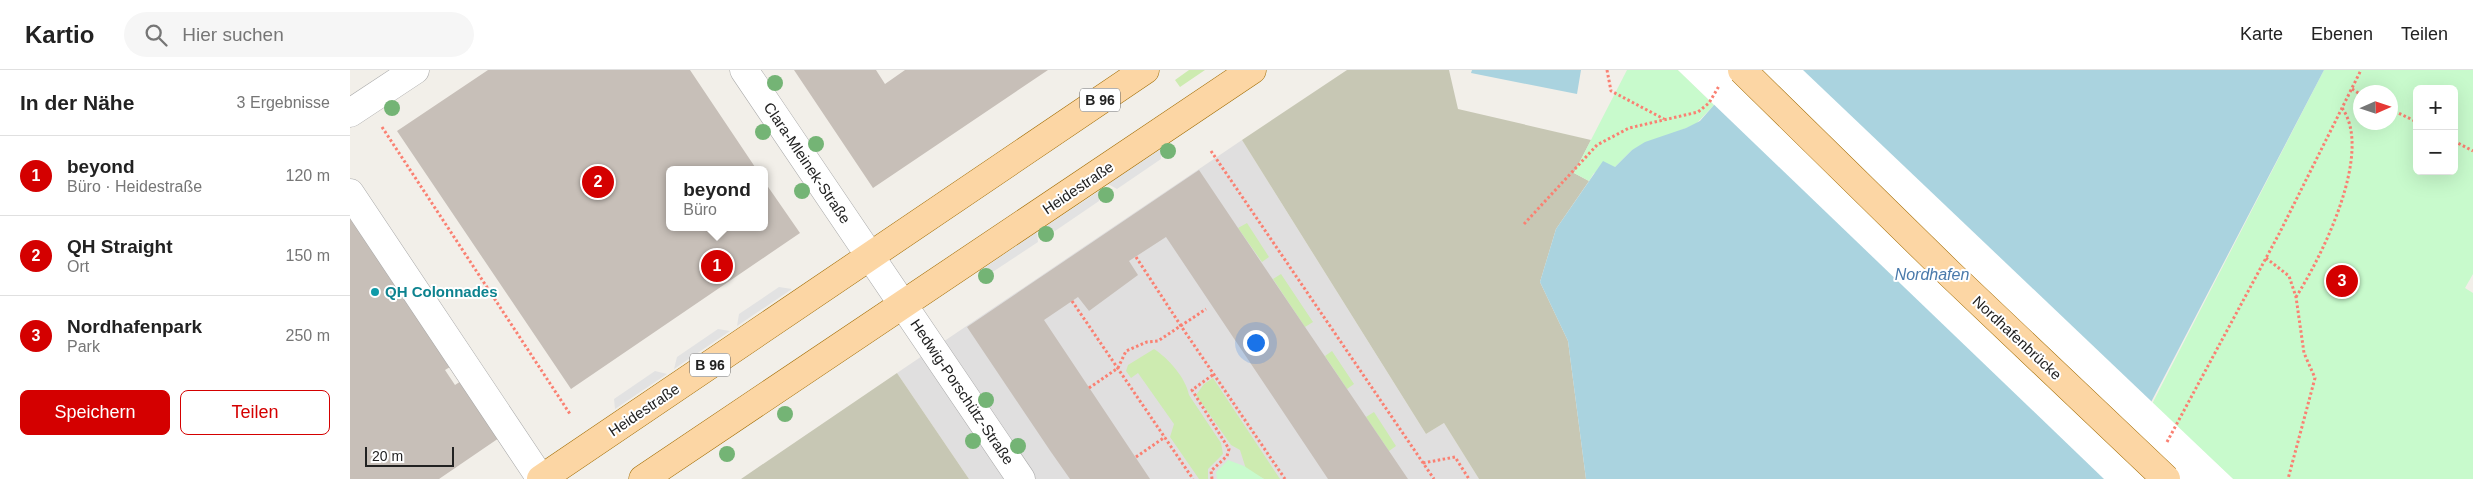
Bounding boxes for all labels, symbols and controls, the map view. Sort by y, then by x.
search box [124,12,474,57]
text: Kartio [25,21,94,48]
icon: search [142,21,170,49]
text: Hier suchen [182,24,284,45]
text: Karte [2240,24,2283,44]
text: Ebenen [2311,24,2373,44]
text: Teilen [2401,24,2448,44]
north arrow [2353,85,2398,130]
map controls [2413,85,2458,175]
button: + [2413,85,2458,130]
road number: B 96 [1080,88,1120,112]
text: In der Nähe [20,91,134,114]
text: 3 Ergebnisse [237,94,330,111]
street label: Clara-Mleinek-Straße [761,99,854,227]
button: − [2413,130,2458,175]
text: beyond [67,156,135,177]
street label: Heidestraße [1039,158,1116,217]
pin: 2 [582,163,614,201]
popup [666,166,768,231]
text: 1 [32,167,40,184]
text: 120 m [286,167,330,184]
text: Büro · Heidestraße [67,178,202,195]
text: beyond [683,179,751,200]
text: Büro [683,201,717,218]
text: QH Straight [67,236,173,257]
text: 2 [32,247,40,264]
text: 150 m [286,247,330,264]
pin: 1 [701,247,733,285]
text: Ort [67,258,89,275]
pin: 3 [2326,262,2358,300]
water label: Nordhafen [1895,266,1969,283]
place label: QH Colonnades [385,283,498,300]
marker: QH Colonnades [369,286,381,298]
street label: Nordhafenbrücke [1969,292,2065,383]
text: Nordhafenpark [67,316,202,337]
street label: Hedwig-Porschütz-Straße [907,316,1017,468]
text: 3 [32,327,40,344]
text: 250 m [286,327,330,344]
your location [1243,330,1269,356]
text: Park [67,338,100,355]
road number: B 96 [690,354,730,376]
street label: Heidestraße [605,380,682,439]
button: Speichern [20,390,170,435]
button: Teilen [180,390,330,435]
scale bar [365,444,454,467]
text: 20 m [372,448,403,464]

